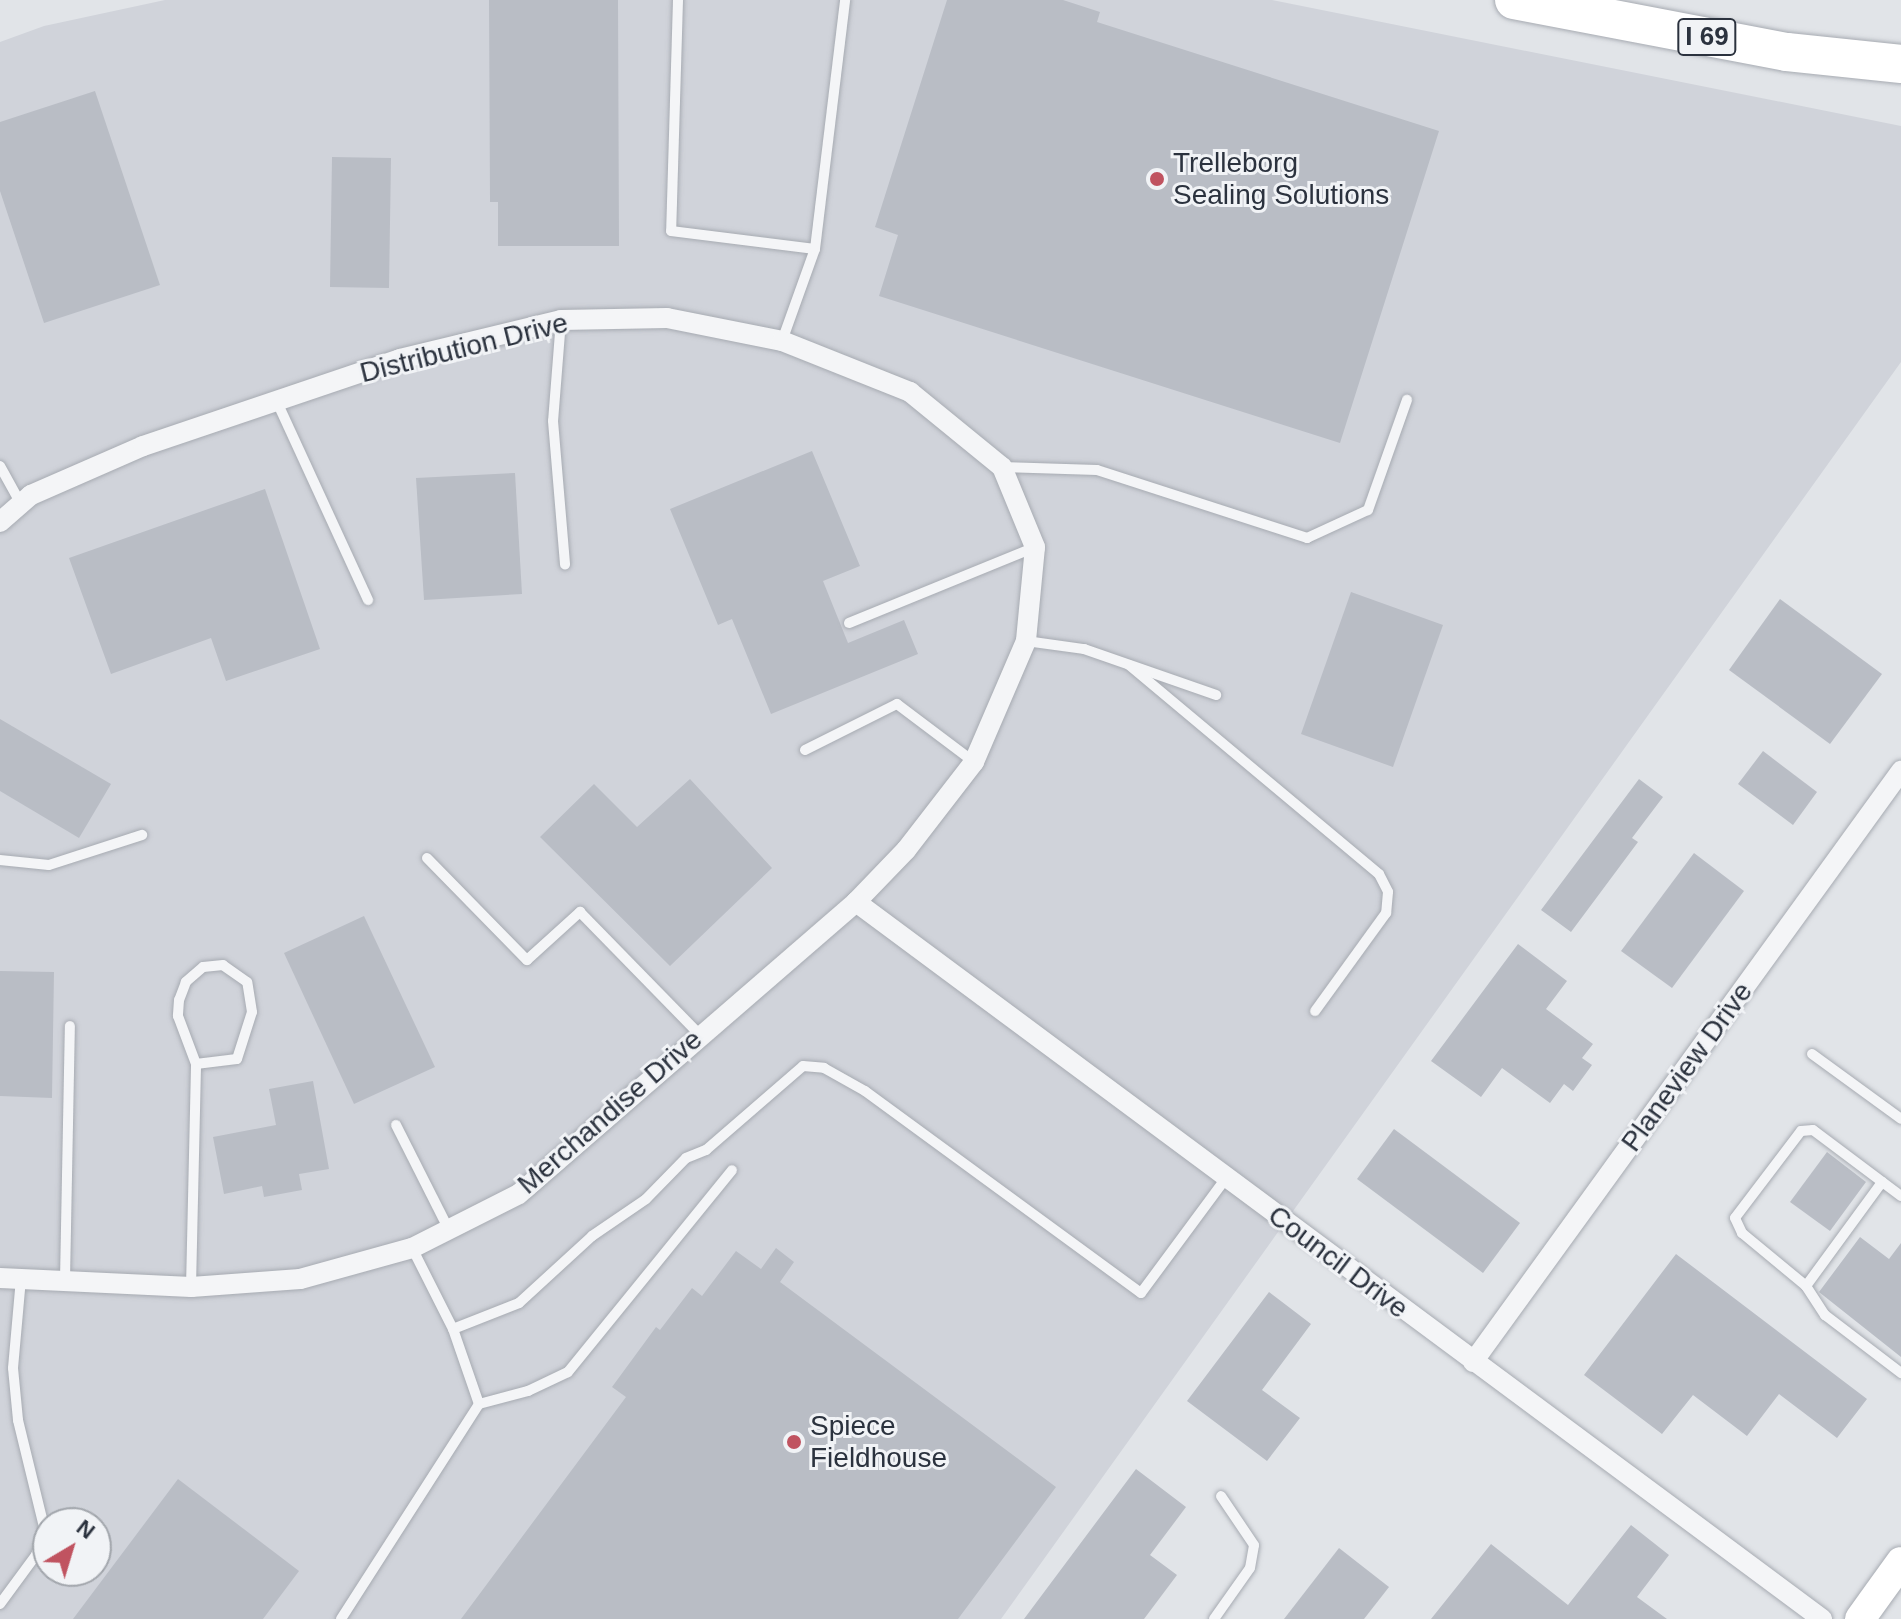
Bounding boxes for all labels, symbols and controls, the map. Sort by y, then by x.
road number: I 69 [1677,15,1737,59]
place label: Trelleborg Sealing Solutions [1173,146,1389,212]
marker: Trelleborg Sealing Solutions [1148,170,1166,188]
street label: Distribution Drive [357,306,571,390]
street label: Planeview Drive [1614,976,1760,1158]
street label: Merchandise Drive [511,1023,709,1201]
street label: Council Drive [1261,1198,1415,1326]
place label: Spiece Fieldhouse [810,1409,947,1475]
marker: Spiece Fieldhouse [785,1433,803,1451]
north arrow [32,1507,112,1587]
text: N [72,1515,100,1544]

